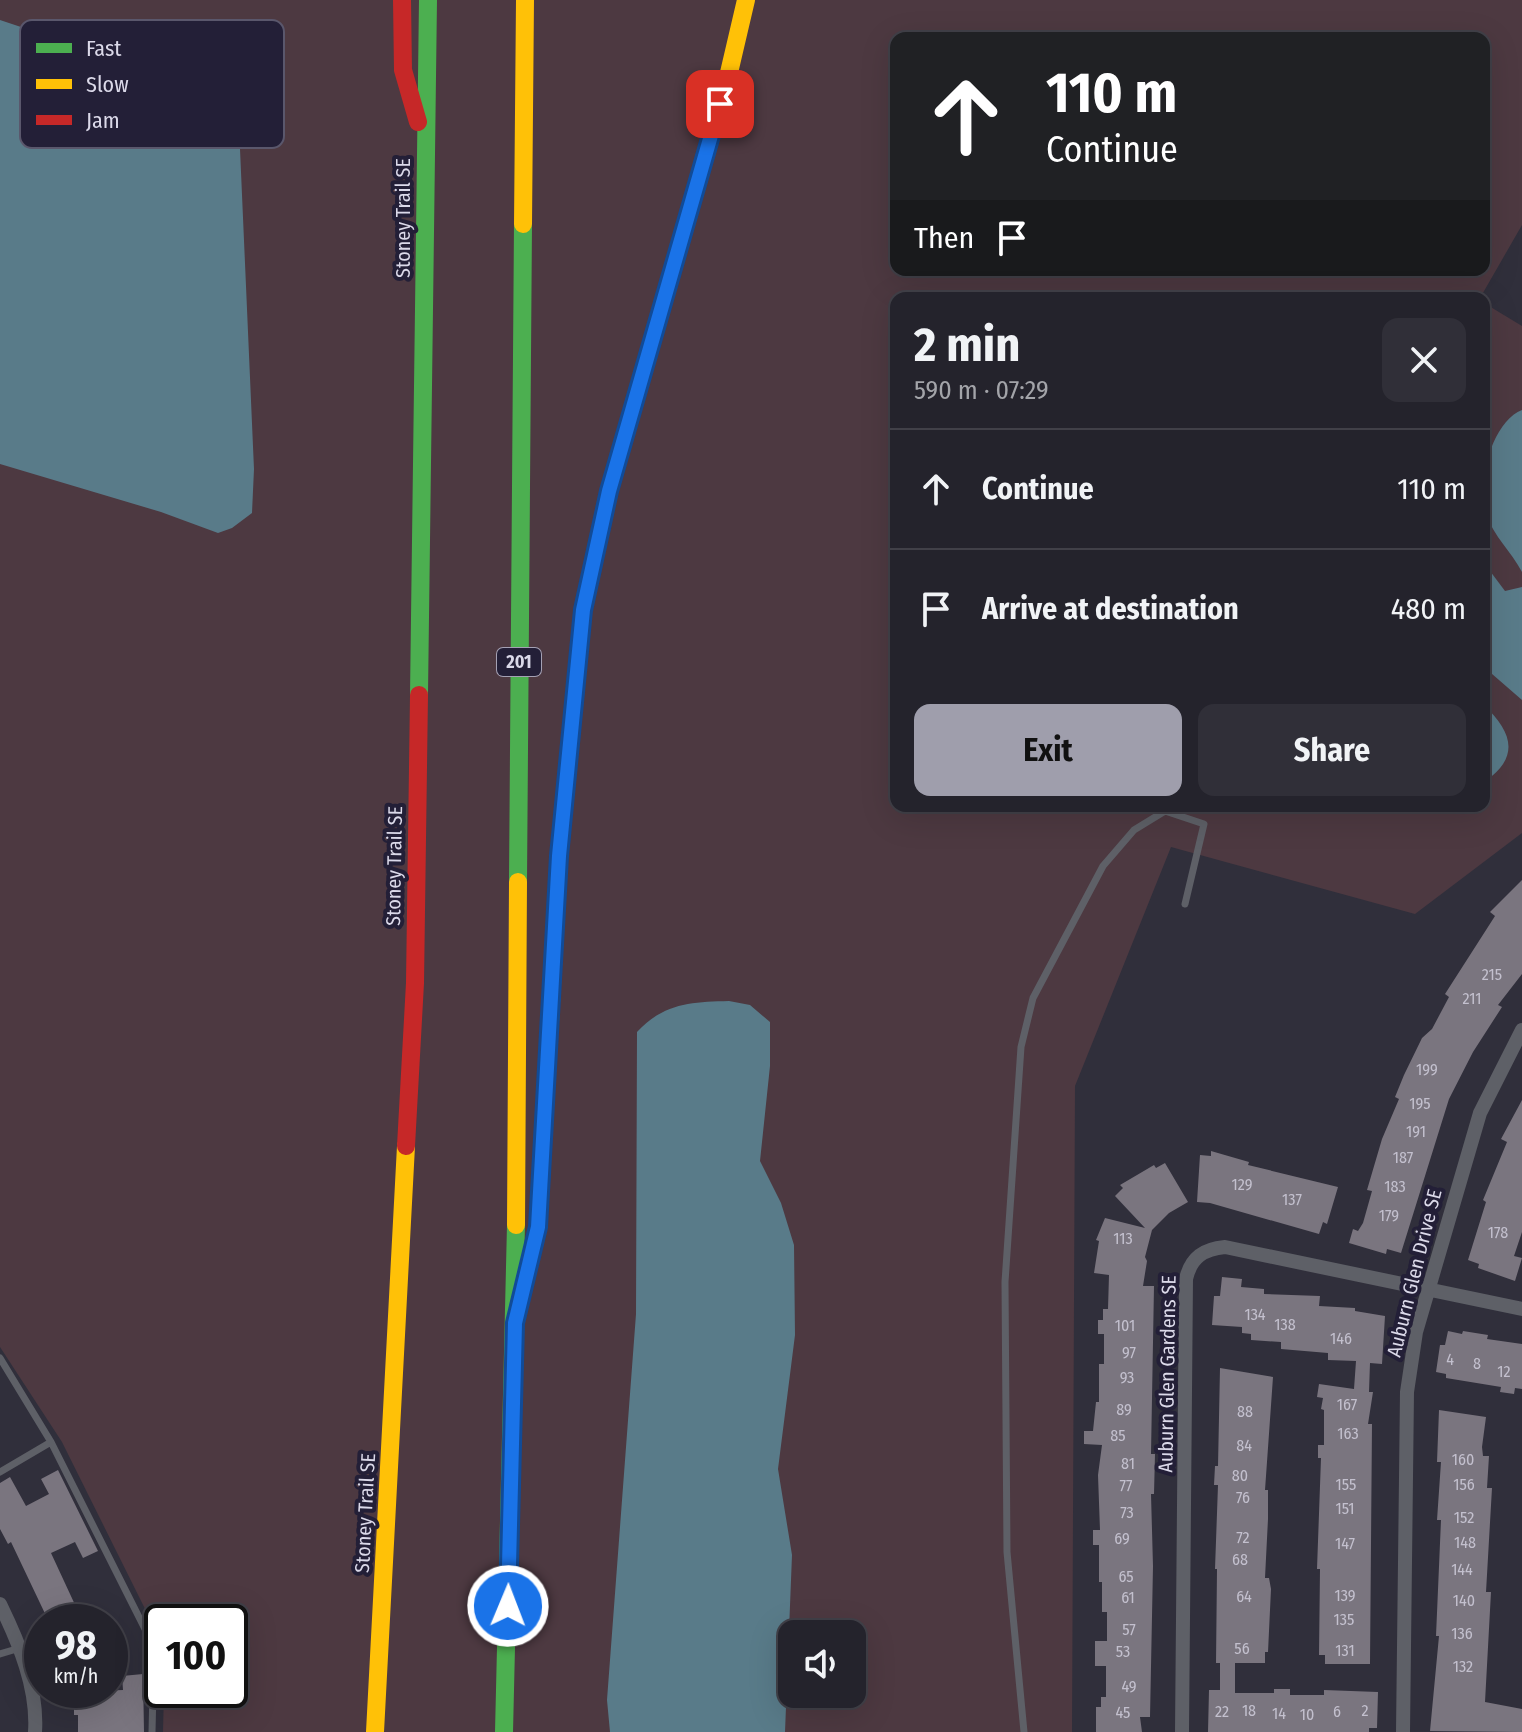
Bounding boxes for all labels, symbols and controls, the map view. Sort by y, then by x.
legend [20,20,284,148]
text: Fast [86,35,122,62]
text: 110 m [1046,60,1177,127]
icon: ahead [914,64,1018,168]
pin [686,70,754,138]
text: Slow [86,71,129,98]
icon: arrive [698,82,742,126]
text: Jam [86,107,120,134]
text: Continue [1046,128,1178,172]
street label: Stoney Trail SE [391,158,415,278]
icon: arrive [990,216,1034,260]
text: Then [914,220,974,256]
text: 2 min [914,316,1020,374]
button: close [1382,318,1466,402]
text: 590 m · 07:29 [914,375,1049,406]
icon: ahead [914,467,958,511]
text: Continue [982,471,1094,507]
text: 110 m [1397,471,1466,507]
icon: arrive [914,587,958,631]
text: Arrive at destination [982,591,1239,627]
text: 480 m [1391,591,1466,627]
road number: 201 [497,648,541,676]
button: Exit [914,704,1182,796]
button: Share [1198,704,1466,796]
street label: Stoney Trail SE [381,806,407,926]
house number: 215 [1482,965,1502,984]
house number: 211 [1463,989,1481,1008]
house number: 199 [1416,1060,1438,1079]
house number: 195 [1409,1094,1431,1113]
house number: 191 [1406,1122,1426,1141]
house number: 187 [1393,1148,1414,1167]
house number: 129 [1232,1175,1253,1194]
house number: 183 [1384,1177,1406,1196]
street label: Auburn Glen Drive SE [1382,1186,1446,1360]
house number: 137 [1282,1190,1302,1209]
house number: 179 [1379,1206,1399,1225]
house number: 178 [1488,1223,1508,1242]
house number: 113 [1113,1229,1133,1248]
street label: Auburn Glen Gardens SE [1153,1275,1181,1473]
house number: 134 [1244,1305,1266,1324]
house number: 138 [1274,1315,1296,1334]
house number: 101 [1115,1316,1135,1335]
house number: 146 [1330,1329,1352,1348]
house number: 97 [1122,1343,1137,1362]
house number: 4 [1446,1350,1454,1369]
house number: 8 [1473,1354,1481,1373]
house number: 12 [1497,1362,1511,1381]
house number: 93 [1120,1368,1134,1387]
house number: 167 [1337,1395,1358,1414]
house number: 89 [1116,1400,1132,1419]
house number: 88 [1237,1402,1253,1421]
house number: 163 [1337,1424,1359,1443]
house number: 85 [1110,1426,1126,1445]
house number: 84 [1236,1436,1252,1455]
house number: 160 [1452,1450,1474,1469]
street label: Stoney Trail SE [350,1453,380,1573]
house number: 81 [1121,1454,1135,1473]
house number: 80 [1232,1466,1248,1485]
house number: 155 [1336,1475,1356,1494]
house number: 156 [1453,1475,1475,1494]
house number: 77 [1119,1476,1133,1495]
house number: 76 [1236,1488,1250,1507]
house number: 151 [1335,1499,1355,1518]
house number: 73 [1120,1503,1134,1522]
house number: 152 [1454,1508,1474,1527]
house number: 72 [1236,1528,1250,1547]
house number: 69 [1114,1529,1130,1548]
house number: 148 [1454,1533,1476,1552]
house number: 147 [1335,1534,1356,1553]
house number: 68 [1232,1550,1248,1569]
house number: 144 [1451,1560,1473,1579]
position arrow [466,1564,550,1648]
house number: 65 [1118,1567,1134,1586]
house number: 139 [1334,1586,1356,1605]
house number: 64 [1236,1587,1252,1606]
house number: 61 [1121,1588,1135,1607]
house number: 140 [1453,1591,1475,1610]
speed limit sign: 100 [144,1604,248,1708]
house number: 135 [1334,1610,1354,1629]
map controls [778,1620,866,1708]
button: sound [778,1620,866,1708]
house number: 57 [1122,1620,1136,1639]
text: 98 [55,1622,97,1670]
house number: 136 [1451,1624,1473,1643]
house number: 56 [1234,1639,1250,1658]
house number: 131 [1335,1641,1355,1660]
house number: 53 [1116,1642,1130,1661]
house number: 132 [1453,1657,1473,1676]
text: km/h [54,1664,98,1688]
house number: 49 [1121,1677,1137,1696]
house number: 18 [1242,1701,1256,1720]
house number: 2 [1361,1701,1369,1720]
house number: 22 [1215,1702,1229,1721]
house number: 6 [1333,1702,1341,1721]
house number: 45 [1116,1703,1130,1722]
house number: 14 [1272,1704,1286,1723]
house number: 10 [1300,1705,1314,1724]

